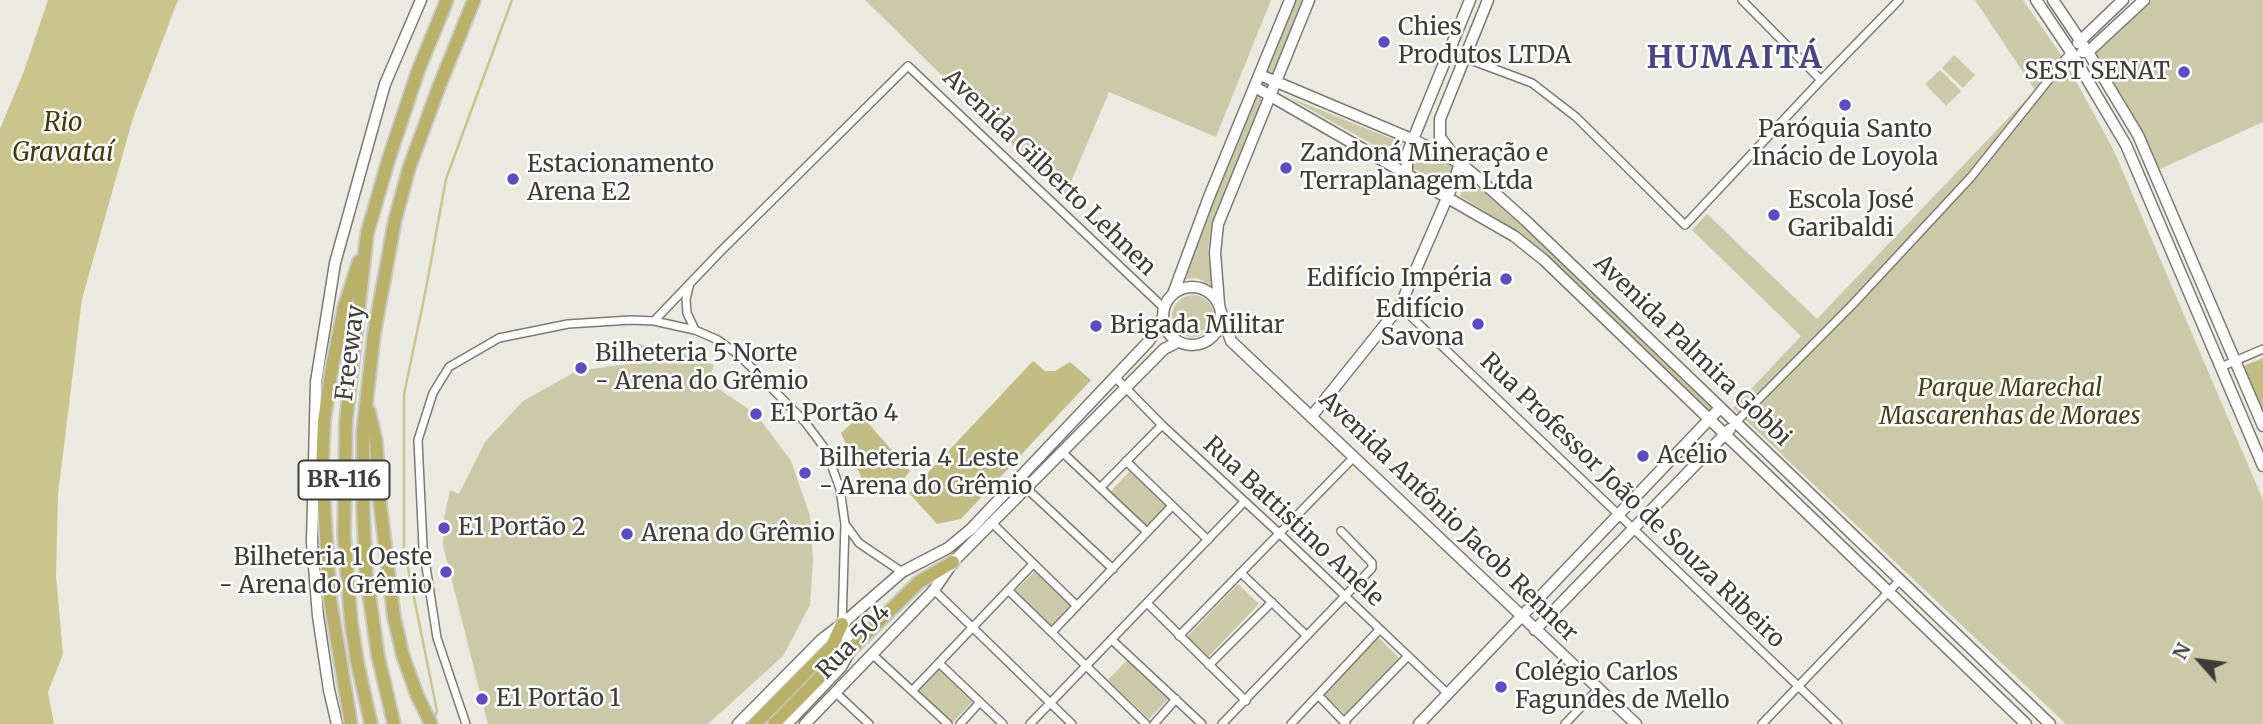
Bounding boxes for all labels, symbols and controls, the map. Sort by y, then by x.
place label: Chies Produtos LTDA [1398,14,1571,70]
marker: Chies Produtos LTDA [1376,34,1392,50]
district label: HUMAITÁ [1647,40,1823,78]
place label: SEST SENAT [2024,58,2170,86]
street label: Avenida Gilberto Lehnen [937,64,1161,282]
marker: SEST SENAT [2176,64,2192,80]
marker: Paróquia Santo Inácio de Loyola [1837,97,1853,113]
water label: Rio Gravataí [12,108,114,170]
place label: Paróquia Santo Inácio de Loyola [1752,116,1938,172]
place label: Zandoná Mineração e Terraplanagem Ltda [1300,140,1548,196]
place label: Estacionamento Arena E2 [527,151,714,207]
marker: Zandoná Mineração e Terraplanagem Ltda [1278,160,1294,176]
marker: Estacionamento Arena E2 [505,171,521,187]
place label: Escola José Garibaldi [1788,187,1914,243]
marker: Escola José Garibaldi [1766,207,1782,223]
street label: Avenida Palmira Gobbi [1587,249,1797,453]
place label: Edifício Impéria [1307,265,1492,293]
marker: Edifício Impéria [1498,271,1514,287]
place label: Edifício Savona [1376,296,1464,352]
street label: Freeway [331,303,371,403]
place label: Brigada Militar [1110,312,1285,340]
marker: Edifício Savona [1470,316,1486,332]
marker: Brigada Militar [1088,318,1104,334]
place label: Bilheteria 5 Norte - Arena do Grêmio [595,340,808,396]
street label: Rua Professor João de Souza Ribeiro [1474,347,1790,655]
marker: Bilheteria 5 Norte - Arena do Grêmio [573,360,589,376]
park label: Parque Marechal Mascarenhas de Moraes [1879,375,2141,431]
street label: Avenida Antônio Jacob Renner [1313,386,1583,648]
place label: E1 Portão 4 [770,400,898,428]
marker: E1 Portão 4 [748,406,764,422]
street label: Rua Battistino Anele [1197,431,1389,613]
place label: Acélio [1657,442,1727,470]
place label: Bilheteria 4 Leste - Arena do Grêmio [819,445,1032,501]
marker: Acélio [1635,448,1651,464]
road number: BR-116 [298,460,390,500]
marker: Bilheteria 4 Leste - Arena do Grêmio [797,465,813,481]
place label: E1 Portão 2 [458,514,586,542]
marker: E1 Portão 2 [436,520,452,536]
place label: Arena do Grêmio [641,520,835,548]
marker: Arena do Grêmio [619,526,635,542]
place label: Bilheteria 1 Oeste - Arena do Grêmio [219,544,432,600]
marker: Bilheteria 1 Oeste - Arena do Grêmio [438,564,454,580]
street label: Rua 504 [811,598,897,686]
north arrow [2165,626,2235,696]
text: N [2167,639,2196,663]
place label: Colégio Carlos Fagundes de Mello [1515,659,1730,715]
marker: Colégio Carlos Fagundes de Mello [1493,679,1509,695]
place label: E1 Portão 1 [496,685,620,713]
marker: E1 Portão 1 [474,691,490,707]

